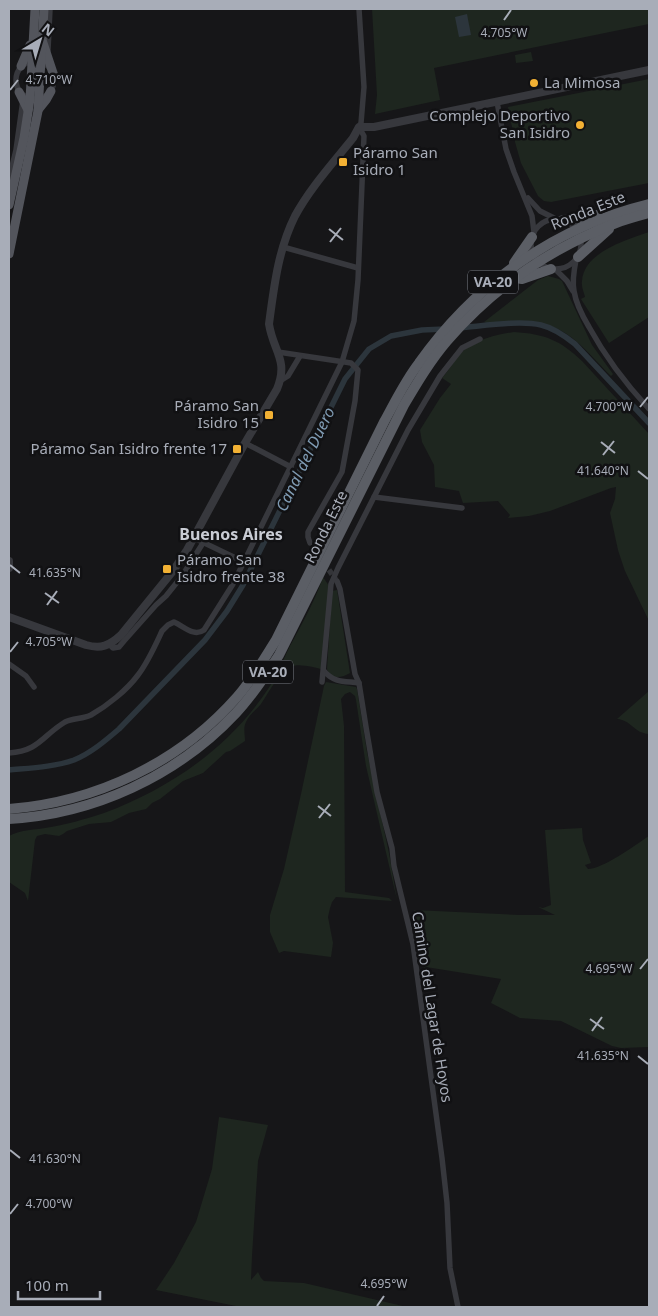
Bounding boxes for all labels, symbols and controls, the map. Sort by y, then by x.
north arrow [15,15,65,65]
text: N [38,18,59,40]
text: 4.705°W [481,24,527,41]
text: 4.710°W [26,71,72,88]
place label: La Mimosa [544,72,620,92]
marker: La Mimosa [528,77,540,89]
place label: Complejo Deportivo San Isidro [429,105,570,142]
marker: Complejo Deportivo San Isidro [574,119,586,131]
place label: Páramo San Isidro 1 [353,142,438,179]
marker: Páramo San Isidro 1 [337,156,349,168]
street label: Ronda Este [547,186,628,234]
road number: VA-20 [468,270,518,294]
place label: Páramo San Isidro 15 [174,395,259,432]
text: 4.700°W [586,398,632,415]
water label: Canal del Duero [270,403,340,515]
marker: Páramo San Isidro 15 [263,409,275,421]
place label: Páramo San Isidro frente 17 [30,438,227,458]
marker: Páramo San Isidro frente 17 [231,443,243,455]
text: 41.640°N [577,462,629,479]
street label: Ronda Este [299,487,351,566]
district label: Buenos Aires [179,523,283,545]
place label: Páramo San Isidro frente 38 [177,549,285,586]
marker: Páramo San Isidro frente 38 [161,563,173,575]
text: 41.635°N [29,564,81,581]
text: 4.705°W [26,633,72,650]
road number: VA-20 [243,660,293,684]
street label: Camino del Lagar de Hoyos [408,910,458,1104]
text: 4.695°W [586,960,632,977]
text: 41.635°N [577,1047,629,1064]
text: 41.630°N [29,1150,81,1167]
text: 4.700°W [26,1195,72,1212]
scale bar [18,1268,100,1300]
text: 100 m [25,1275,69,1295]
text: 4.695°W [361,1275,407,1292]

